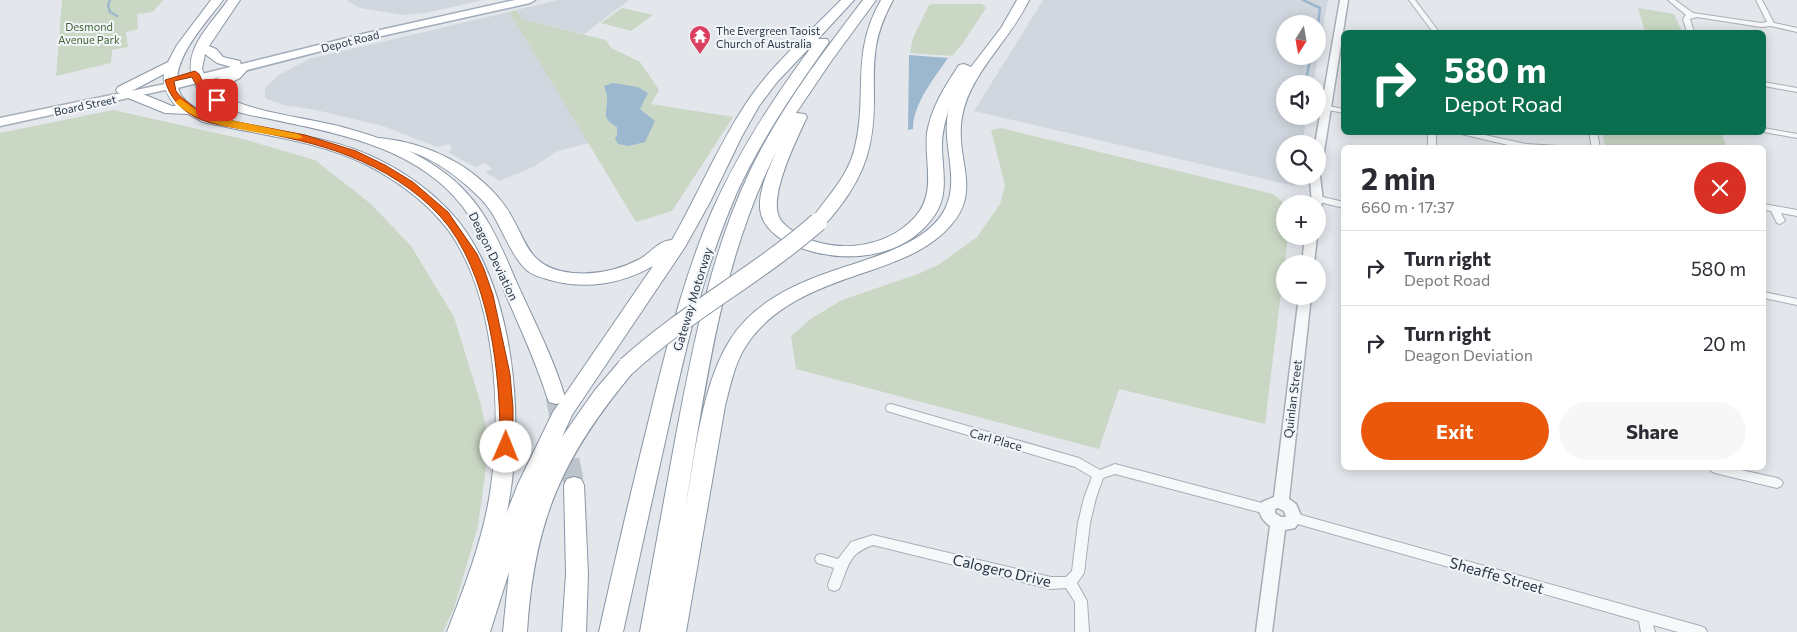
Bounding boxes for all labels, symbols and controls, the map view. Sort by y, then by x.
north arrow [1276,15,1326,65]
map controls [1276,15,1326,305]
park label: Desmond Avenue Park [58,20,120,46]
temple icon: The Evergreen Taoist Church of Australia [688,24,712,55]
place label: The Evergreen Taoist Church of Australia [716,24,821,50]
street label: Depot Road [320,28,380,54]
text: 580 m [1444,47,1547,90]
icon: right [1361,50,1426,115]
button: sound [1276,75,1326,125]
pin [196,79,238,121]
icon: arrive [203,86,231,114]
text: Depot Road [1444,90,1562,117]
street label: Board Street [53,92,118,118]
button: search [1276,135,1326,185]
text: 2 min [1361,159,1436,196]
button: close [1694,162,1746,214]
button: + [1276,195,1326,245]
text: 660 m · 17:37 [1361,197,1454,216]
street label: Deagon Deviation [466,209,522,303]
street label: Gateway Motorway [670,246,714,352]
text: Turn right [1404,247,1491,270]
icon: right [1361,254,1389,282]
button: − [1276,255,1326,305]
text: 580 m [1691,257,1746,280]
text: Depot Road [1404,270,1490,289]
text: Turn right [1404,322,1491,345]
icon: right [1361,329,1389,357]
text: 20 m [1703,332,1746,355]
text: Deagon Deviation [1404,345,1533,364]
street label: Quinlan Street [1280,359,1304,439]
button: Exit [1361,402,1549,460]
button: Share [1559,402,1746,460]
position arrow [479,420,531,472]
street label: Carl Place [968,425,1024,453]
street label: Calogero Drive [951,550,1053,590]
street label: Sheaffe Street [1448,553,1546,597]

